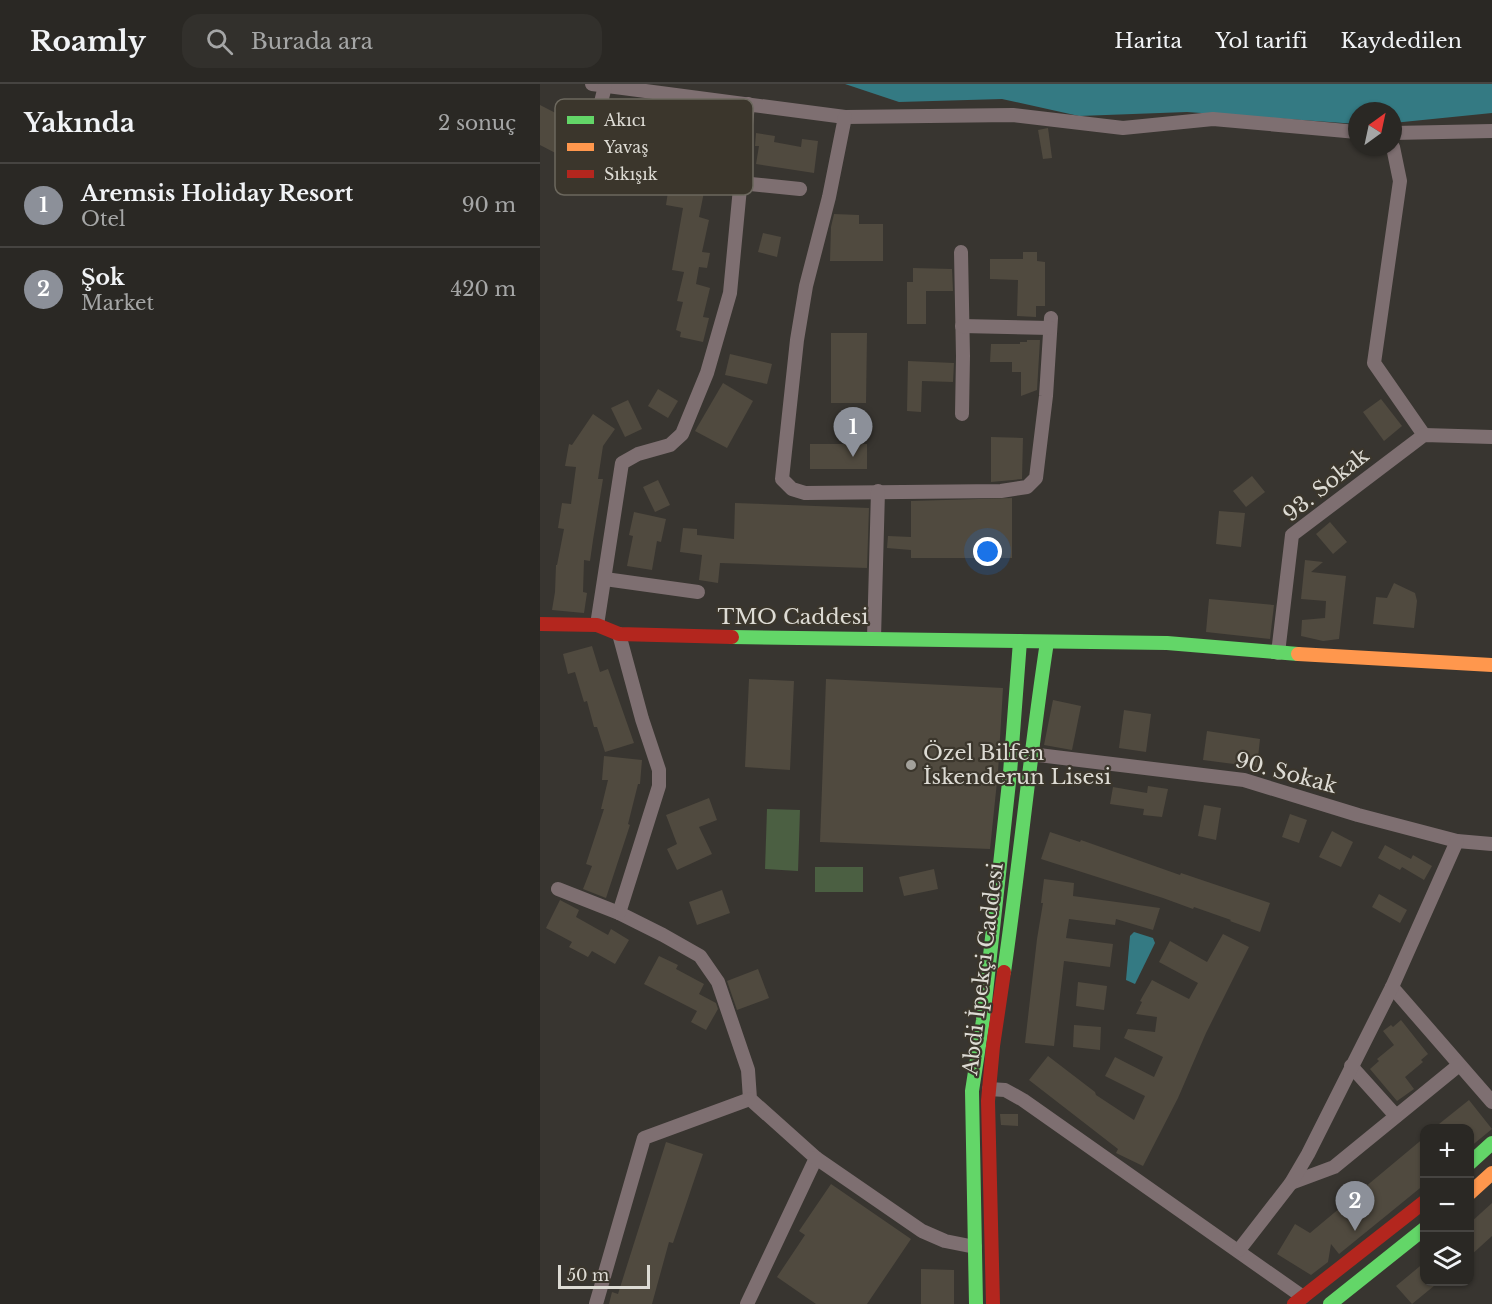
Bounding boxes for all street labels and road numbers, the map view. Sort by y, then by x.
street label: 93. Sokak [1278,443,1374,527]
street label: TMO Caddesi [718,604,868,630]
street label: 90. Sokak [1232,747,1340,799]
street label: Abdi İpekçi Caddesi [957,861,1009,1078]

